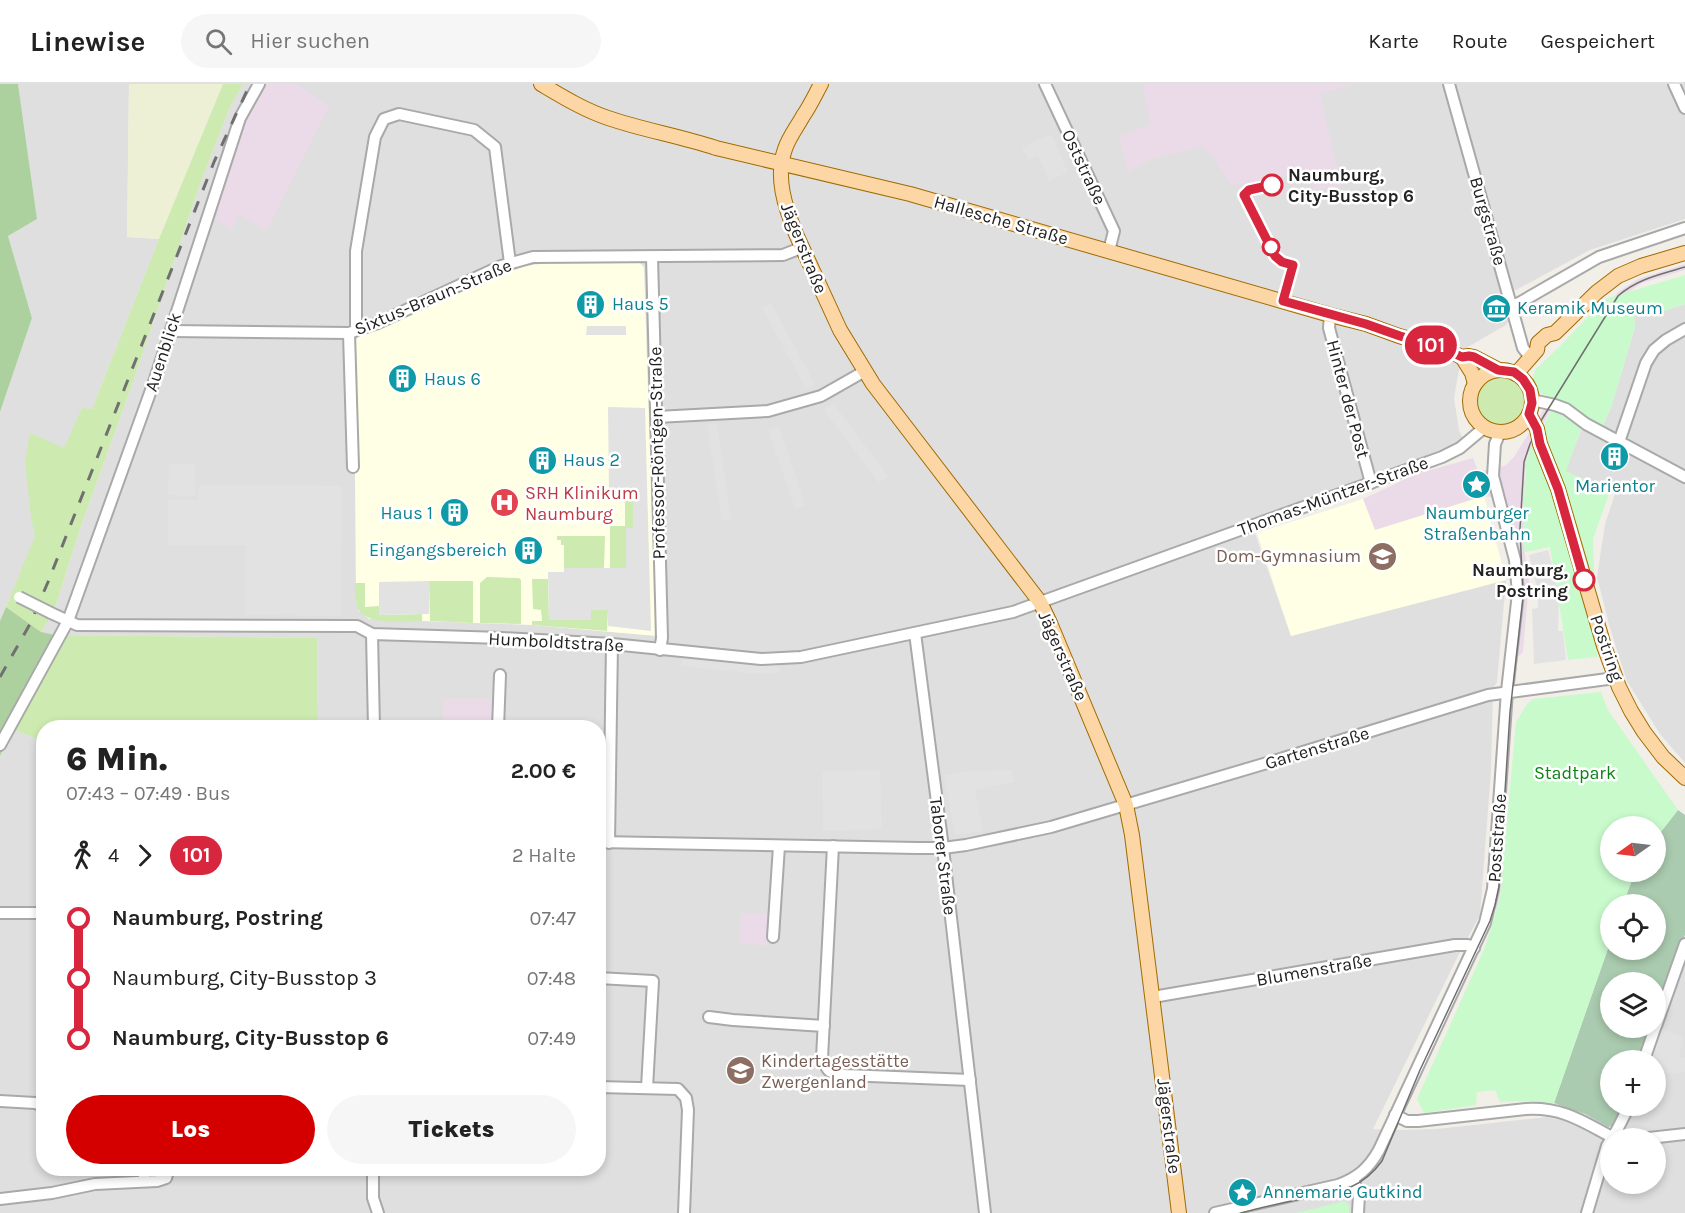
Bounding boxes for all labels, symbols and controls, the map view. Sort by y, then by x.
search box [181,14,601,68]
text: Linewise [30,25,145,58]
icon: search [202,25,235,58]
text: Hier suchen [250,28,370,54]
text: Karte [1368,29,1419,53]
text: Route [1452,29,1508,53]
text: Gespeichert [1541,29,1655,53]
street label: Oststraße [1057,126,1111,208]
place label: Naumburg, City-Busstop 6 [1288,164,1414,207]
marker: Naumburg, City-Busstop 6 [1261,174,1283,196]
street label: Burgstraße [1465,174,1511,268]
street label: Hallesche Straße [931,190,1071,250]
street label: Jägerstraße [776,199,832,297]
unlabelled marker [1262,238,1280,256]
street label: Sixtus-Braun-Straße [351,254,515,340]
building icon: Haus 5 [575,288,607,320]
museum icon: Keramik Museum [1480,292,1512,324]
place label: Haus 5 [612,293,669,315]
place label: Keramik Museum [1517,297,1663,319]
street label: Auenblick [140,310,186,394]
line badge: 101 [1396,326,1466,364]
text: 101 [1417,333,1445,357]
street label: Hinter der Post [1322,337,1374,461]
street label: Professor-Röntgen-Straße [644,347,670,559]
building icon: Haus 6 [387,363,419,395]
place label: Haus 6 [424,368,481,390]
building icon: Marientor [1599,441,1631,473]
building icon: Haus 2 [526,444,558,476]
place label: Haus 2 [563,449,620,471]
street label: Thomas-Müntzer-Straße [1235,451,1431,541]
place icon: Naumburger Straßenbahn [1461,468,1493,500]
place label: Marientor [1575,475,1656,497]
place label: SRH Klinikum Naumburg [525,482,639,525]
hospital icon: SRH Klinikum Naumburg [488,487,520,519]
building icon: Haus 1 [438,497,470,529]
place label: Haus 1 [380,502,433,524]
place label: Naumburger Straßenbahn [1423,502,1531,545]
building icon: Eingangsbereich [512,534,544,566]
place label: Eingangsbereich [369,539,507,561]
school or university icon: Dom-Gymnasium [1366,540,1398,572]
place label: Dom-Gymnasium [1216,545,1361,567]
place label: Naumburg, Postring [1472,559,1569,602]
marker: Naumburg, Postring [1573,569,1595,591]
street label: Jägerstraße [1033,608,1093,704]
street label: Postring [1585,612,1629,684]
street label: Humboldtstraße [488,627,624,657]
street label: Gartenstraße [1262,722,1372,774]
text: 6 Min. [66,740,167,778]
text: 2.00 € [511,758,576,784]
park label: Stadtpark [1534,762,1616,784]
text: 07:43 – 07:49 · Bus [66,782,231,805]
street label: Poststraße [1483,793,1511,883]
street label: Taborer Straße [925,796,961,916]
north arrow [1600,816,1666,882]
map controls [1600,816,1666,1194]
icon: walk [66,839,99,872]
icon: forward [128,839,161,872]
text: 101 [182,843,210,867]
text: 4 [108,844,119,867]
text: 2 Halte [512,844,576,867]
button: locate [1600,894,1666,960]
text: Naumburg, Postring [112,905,323,931]
text: 07:47 [530,907,576,930]
street label: Blumenstraße [1254,949,1374,991]
text: Naumburg, City-Busstop 3 [112,965,377,991]
text: 07:48 [527,967,576,990]
button: layers [1600,972,1666,1038]
text: Naumburg, City-Busstop 6 [112,1025,389,1051]
text: 07:49 [527,1027,576,1050]
place label: Kindertagesstätte Zwergenland [761,1050,909,1093]
button: + [1600,1050,1666,1116]
school or university icon: Kindertagesstätte Zwergenland [724,1055,756,1087]
street label: Jägerstraße [1152,1077,1186,1175]
button: Los [66,1095,315,1164]
button: Tickets [327,1095,576,1164]
button: − [1600,1128,1666,1194]
place icon: Annemarie Gutkind [1226,1176,1258,1208]
place label: Annemarie Gutkind [1263,1181,1423,1203]

